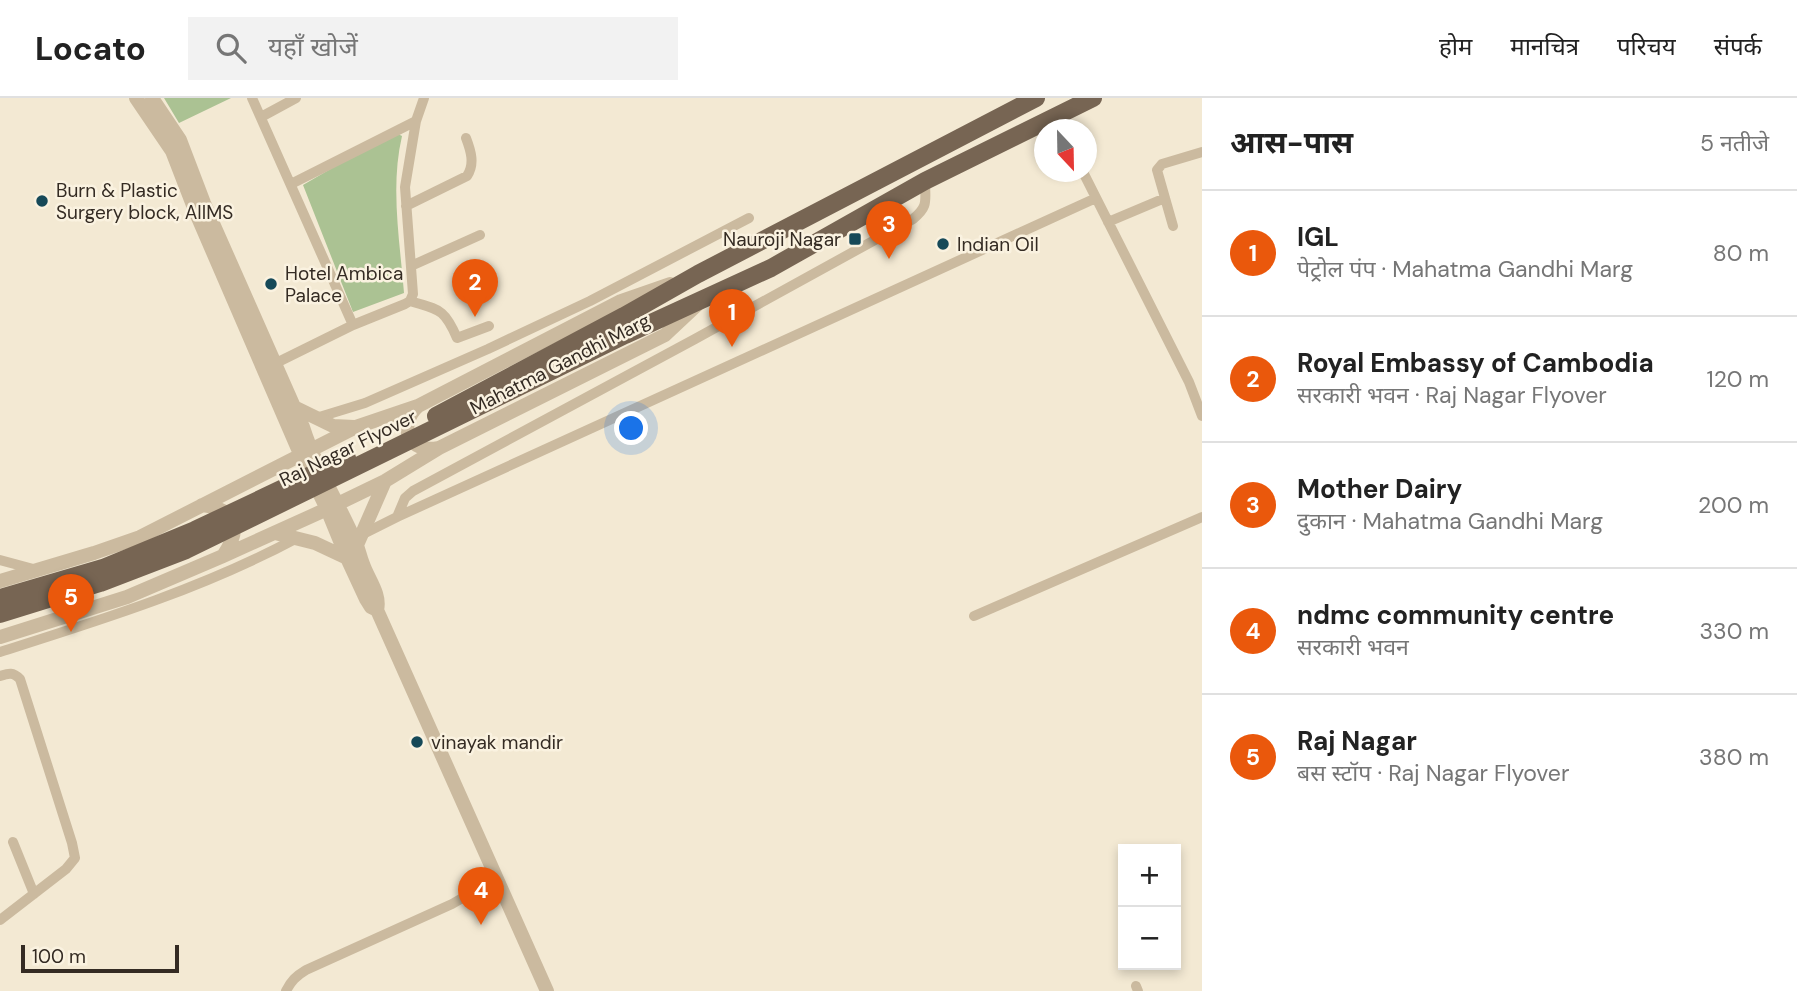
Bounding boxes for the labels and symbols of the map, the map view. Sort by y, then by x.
north arrow [1034,119,1097,182]
place label: Burn & Plastic Surgery block, AIIMS [56,178,233,225]
marker: Burn & Plastic Surgery block, AIIMS [34,193,50,209]
pin: 3 [866,201,912,259]
place label: Nauroji Nagar [723,227,841,252]
marker: Nauroji Nagar [847,231,863,247]
place label: Indian Oil [957,232,1039,257]
marker: Indian Oil [935,236,951,252]
pin: 2 [452,259,498,317]
place label: Hotel Ambica Palace [285,261,403,308]
marker: Hotel Ambica Palace [263,276,279,292]
pin: 1 [709,289,755,347]
street label: Mahatma Gandhi Marg [466,308,655,420]
street label: Raj Nagar Flyover [275,404,421,492]
your location [614,411,648,445]
pin: 5 [48,574,94,632]
place label: vinayak mandir [431,730,563,755]
marker: vinayak mandir [409,734,425,750]
pin: 4 [458,867,504,925]
scale bar [21,942,178,974]

